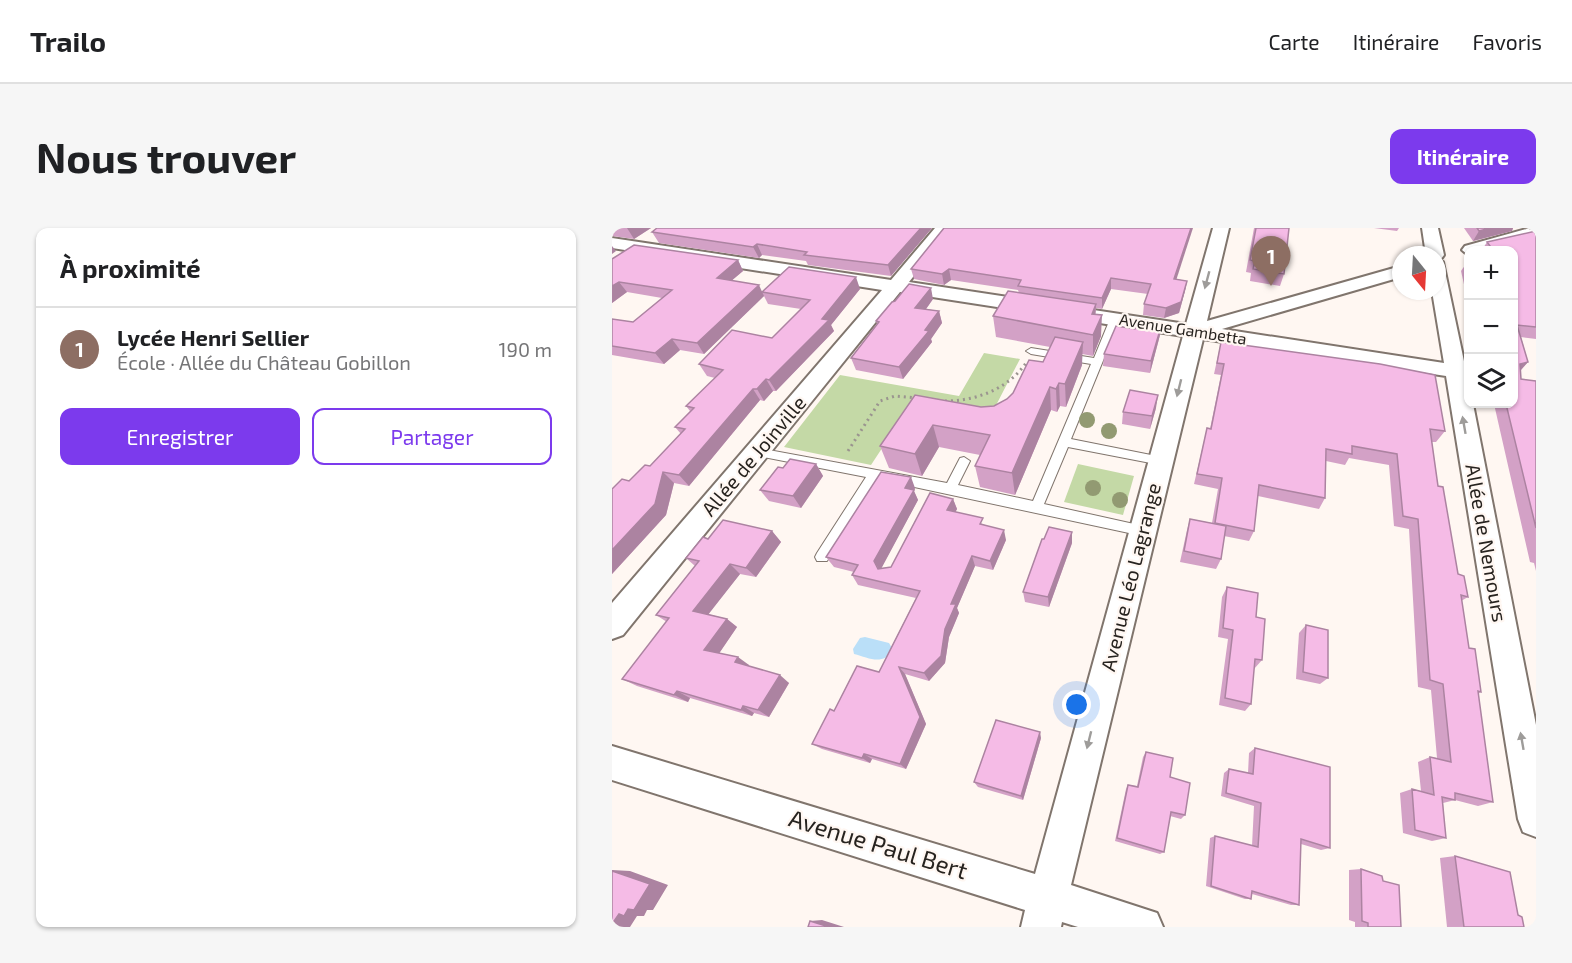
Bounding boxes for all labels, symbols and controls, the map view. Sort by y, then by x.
text: Trailo [30,24,106,58]
text: Carte [1268,29,1320,54]
text: Itinéraire [1353,29,1439,54]
text: Favoris [1472,29,1542,54]
button: Itinéraire [1390,129,1536,184]
text: Nous trouver [36,131,296,181]
pin: 1 [1252,236,1290,286]
north arrow [1392,246,1446,300]
map controls [1464,246,1518,408]
button: + [1464,246,1518,300]
text: À proximité [60,252,201,283]
one-way arrow [1202,271,1211,289]
button: − [1464,300,1518,354]
street label: Avenue Gambetta [1118,309,1248,348]
text: Lycée Henri Sellier [117,324,309,350]
text: 1 [75,337,84,361]
text: 190 m [499,337,552,361]
text: École · Allée du Château Gobillon [117,350,411,374]
button: layers [1464,354,1518,408]
one-way arrow [1174,379,1184,397]
street label: Allée de Joinville [696,390,810,520]
button: Enregistrer [60,408,300,465]
button: Partager [312,408,552,465]
one-way arrow [1459,416,1468,435]
street label: Allée de Nemours [1461,462,1513,624]
street label: Avenue Léo Lagrange [1095,480,1165,673]
your location [1062,690,1091,719]
one-way arrow [1084,731,1094,749]
one-way arrow [1517,732,1526,751]
street label: Avenue Paul Bert [786,803,971,884]

